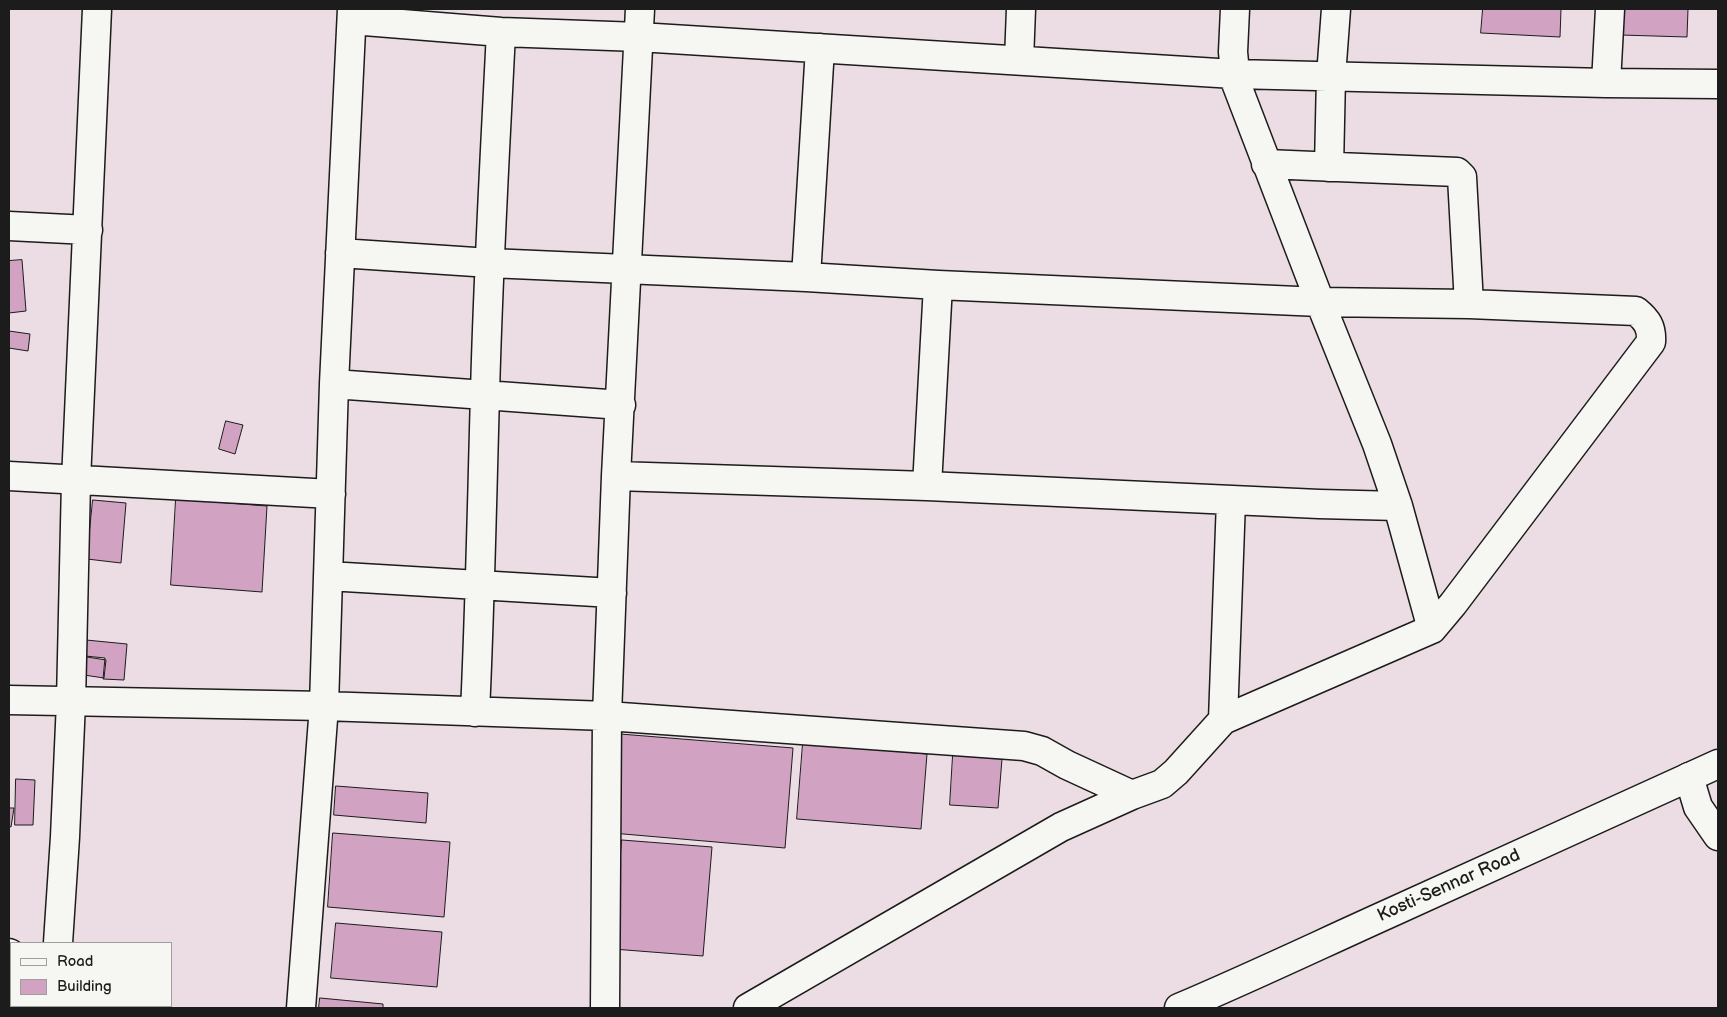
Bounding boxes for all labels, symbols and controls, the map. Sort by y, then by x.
street label: Kosti-Sennar Road [1374,845,1524,927]
legend [10,942,172,1007]
text: Road [57,952,93,971]
text: Building [57,977,112,996]

